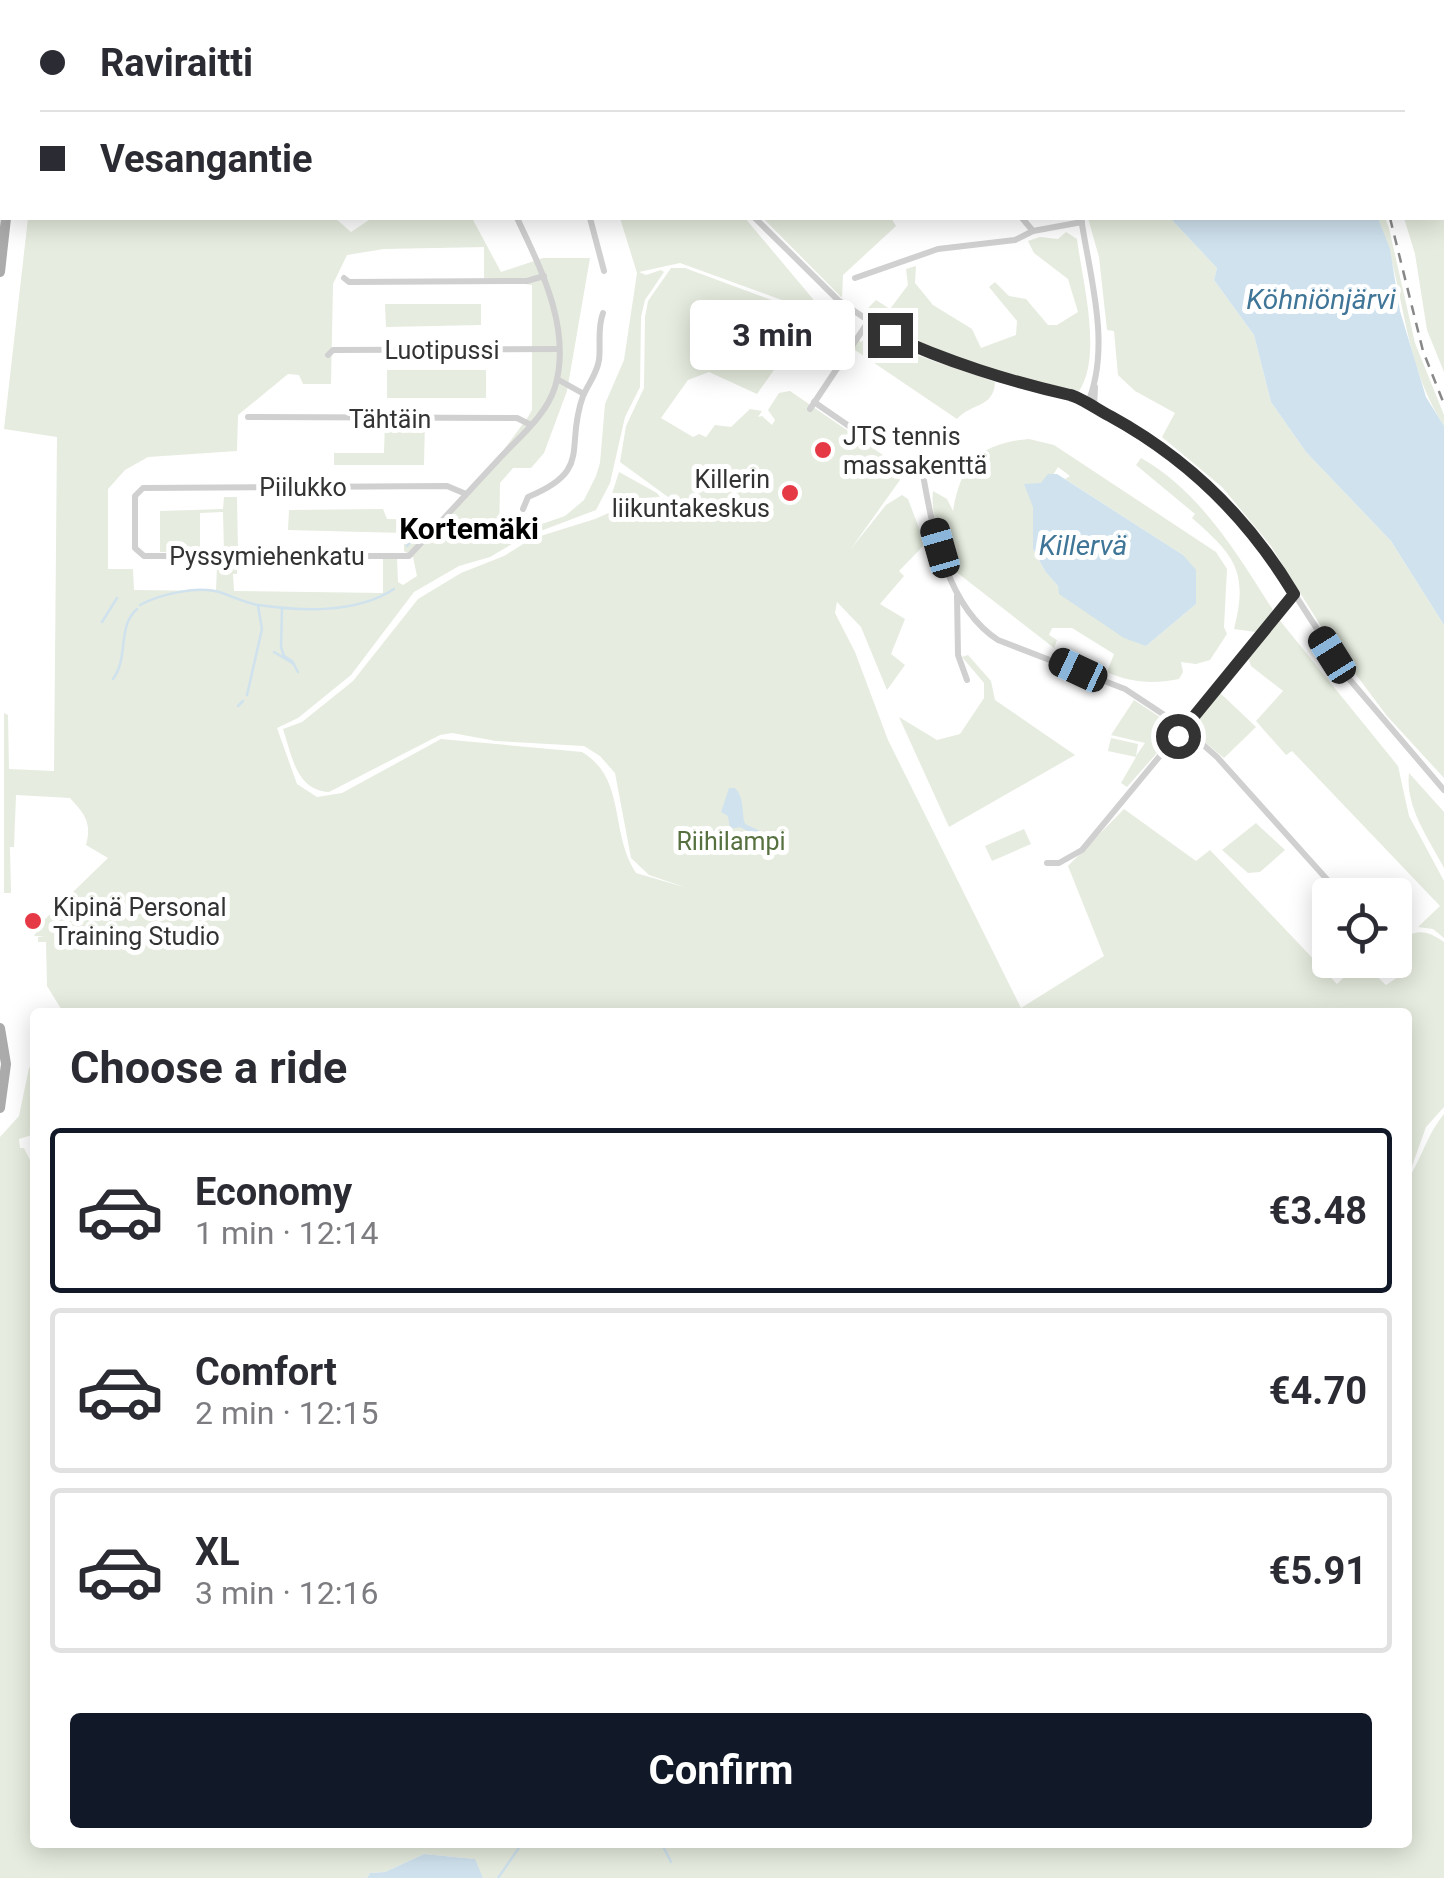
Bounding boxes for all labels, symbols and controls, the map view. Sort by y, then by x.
text: Raviraitti [100,41,253,85]
text: Vesangantie [100,137,312,181]
water label: Köhniönjärvi [1246,283,1396,316]
callout: 3 min [690,300,855,370]
route end [868,313,913,358]
text: 3 min [732,316,813,354]
street label: Luotipussi [385,336,499,365]
street label: Tähtäin [349,405,431,434]
place label: JTS tennis massakenttä [843,422,987,480]
marker: JTS tennis massakenttä [812,439,834,461]
place label: Killerin liikuntakeskus [612,465,770,523]
street label: Piilukko [259,473,347,502]
marker: Killerin liikuntakeskus [779,482,801,504]
district label: Kortemäki [399,511,539,546]
car [917,515,963,581]
water label: Killervä [1039,529,1127,562]
street label: Pyssymiehenkatu [169,542,365,571]
car [1303,622,1361,688]
car [1044,644,1112,696]
route start [1156,714,1201,759]
park label: Riihilampi [676,827,786,856]
map controls [1312,878,1412,978]
button: locate [1312,878,1412,978]
place label: Kipinä Personal Training Studio [53,893,226,951]
marker: Kipinä Personal Training Studio [22,910,44,932]
text: Choose a ride [70,1041,347,1094]
icon: car [75,1166,165,1256]
text: Economy [195,1170,352,1214]
text: €3.48 [1269,1189,1367,1233]
text: 1 min · 12:14 [195,1214,378,1252]
icon: car [75,1346,165,1436]
text: Comfort [195,1350,337,1394]
text: €4.70 [1269,1369,1367,1413]
text: 2 min · 12:15 [195,1394,378,1432]
icon: car [75,1526,165,1616]
text: XL [195,1530,240,1574]
text: €5.91 [1269,1549,1367,1593]
text: 3 min · 12:16 [195,1574,378,1612]
button: Confirm [70,1713,1372,1828]

